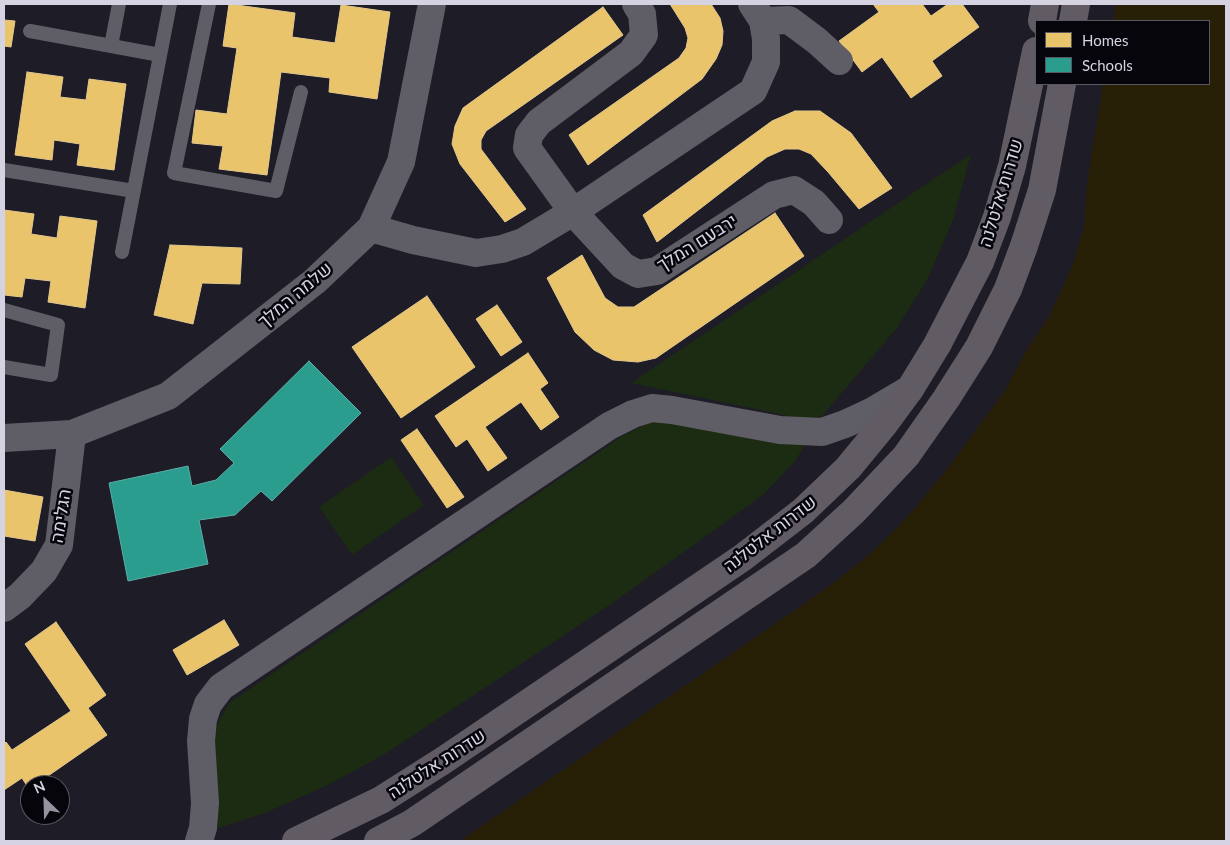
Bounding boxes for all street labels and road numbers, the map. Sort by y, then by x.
street label: שדרות אלטלנה [974,136,1028,250]
street label: ירבעם המלך [653,210,741,276]
street label: שלמה המלך [253,258,337,332]
street label: הגלימה [46,488,76,544]
street label: שדרות אלטלנה [719,491,821,577]
street label: שדרות אלטלנה [384,724,490,804]

